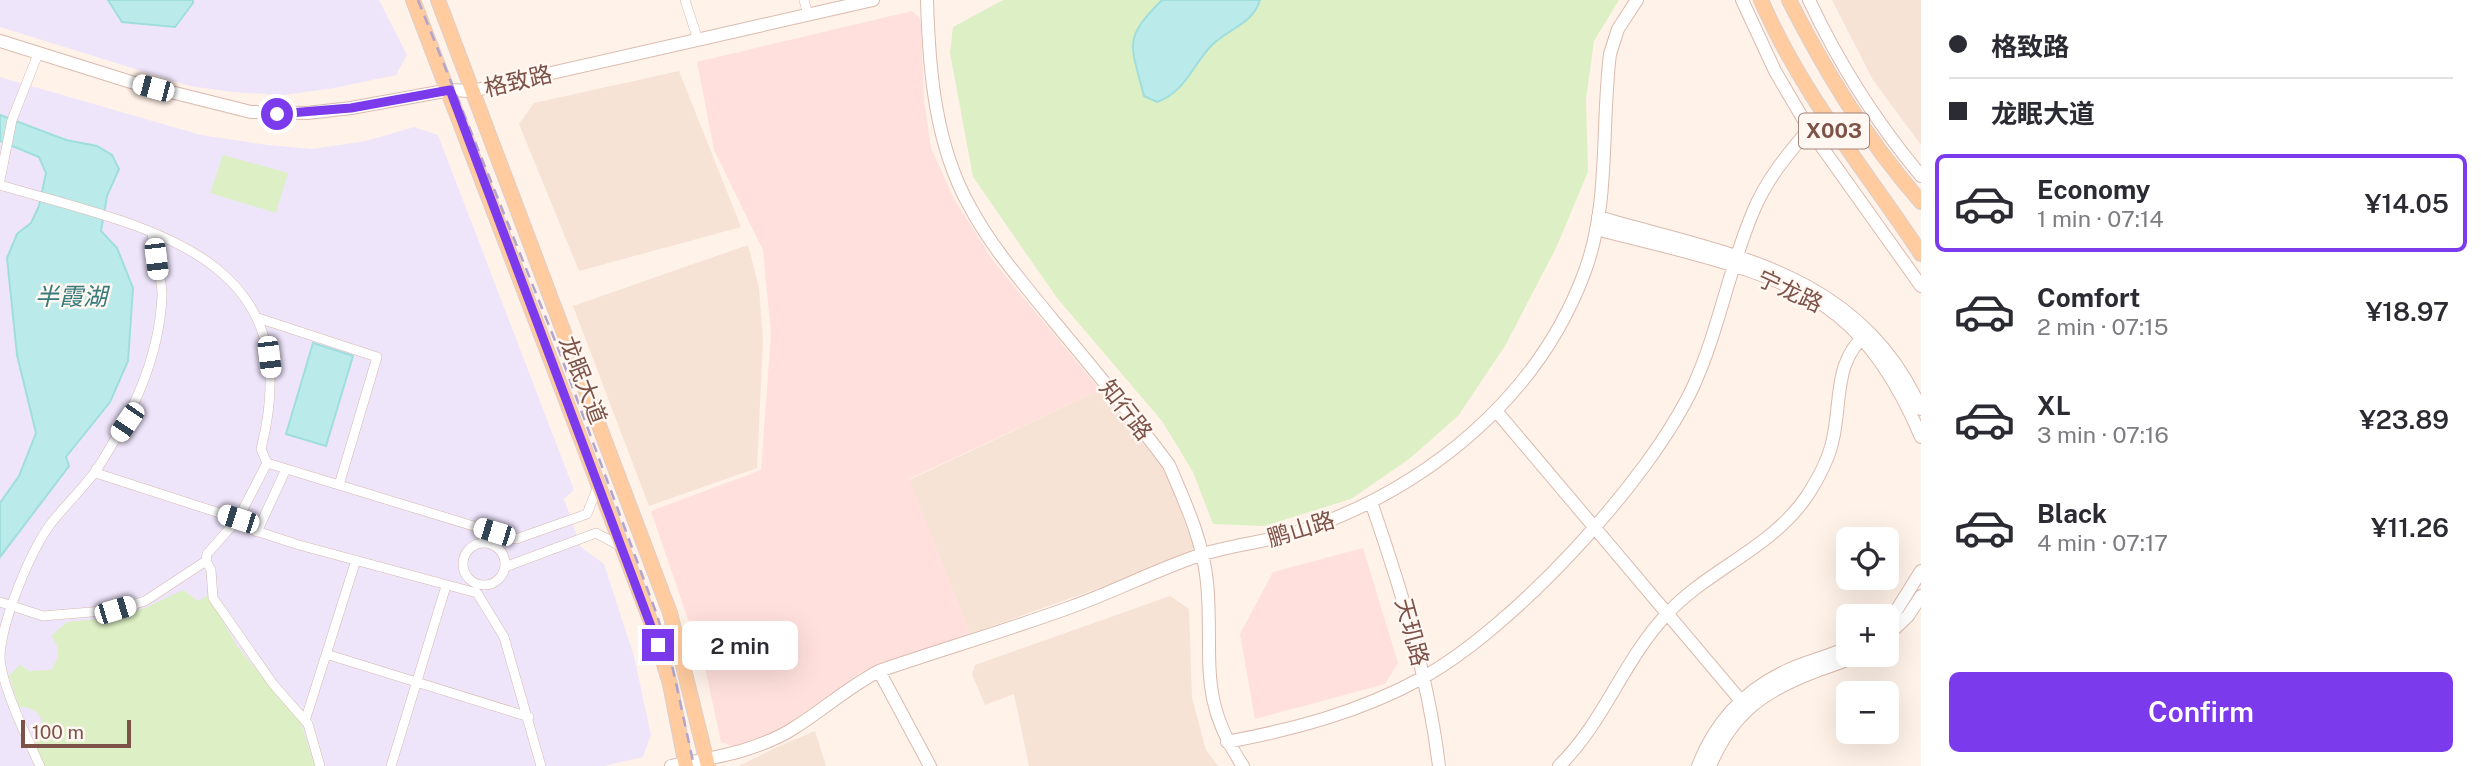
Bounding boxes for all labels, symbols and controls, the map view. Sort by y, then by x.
text: 格致路 [1991,31,2069,62]
street label: 格致路 [481,60,555,101]
car [130,72,177,104]
route start [261,98,293,130]
text: 龙眠大道 [1991,98,2095,129]
road number: X003 [1799,114,1869,148]
icon: car [1953,172,2016,235]
text: Economy [2037,174,2150,205]
text: ¥14.05 [2365,188,2449,219]
text: 1 min · 07:14 [2037,205,2164,232]
car [144,237,169,281]
street label: 宁龙路 [1753,264,1827,317]
icon: car [1953,280,2016,343]
water label: 半霞湖 [35,282,111,310]
text: Comfort [2037,282,2140,313]
text: ¥18.97 [2366,296,2449,327]
text: 2 min · 07:15 [2037,313,2168,340]
street label: 龙眠大道 [554,332,613,428]
car [257,335,282,379]
street label: 知行路 [1095,374,1158,445]
icon: car [1953,388,2016,451]
text: XL [2037,390,2071,421]
car [107,399,148,445]
text: ¥23.89 [2359,404,2449,435]
text: 3 min · 07:16 [2037,421,2169,448]
icon: car [1953,496,2016,559]
text: Black [2037,498,2107,529]
car [215,503,262,535]
street label: 鹏山路 [1264,506,1338,552]
text: ¥11.26 [2371,512,2449,543]
car [471,516,518,548]
map controls [1836,527,1899,744]
button: locate [1836,527,1899,590]
text: 4 min · 07:17 [2037,529,2168,556]
car [92,594,139,626]
street label: 天玑路 [1391,595,1434,669]
button: + [1836,604,1899,667]
callout: 2 min [682,620,798,670]
route end [642,629,674,661]
text: 2 min [710,632,770,659]
button: Confirm [1949,672,2453,752]
button: − [1836,681,1899,744]
scale bar [21,717,131,749]
text: 100 m [32,721,84,743]

